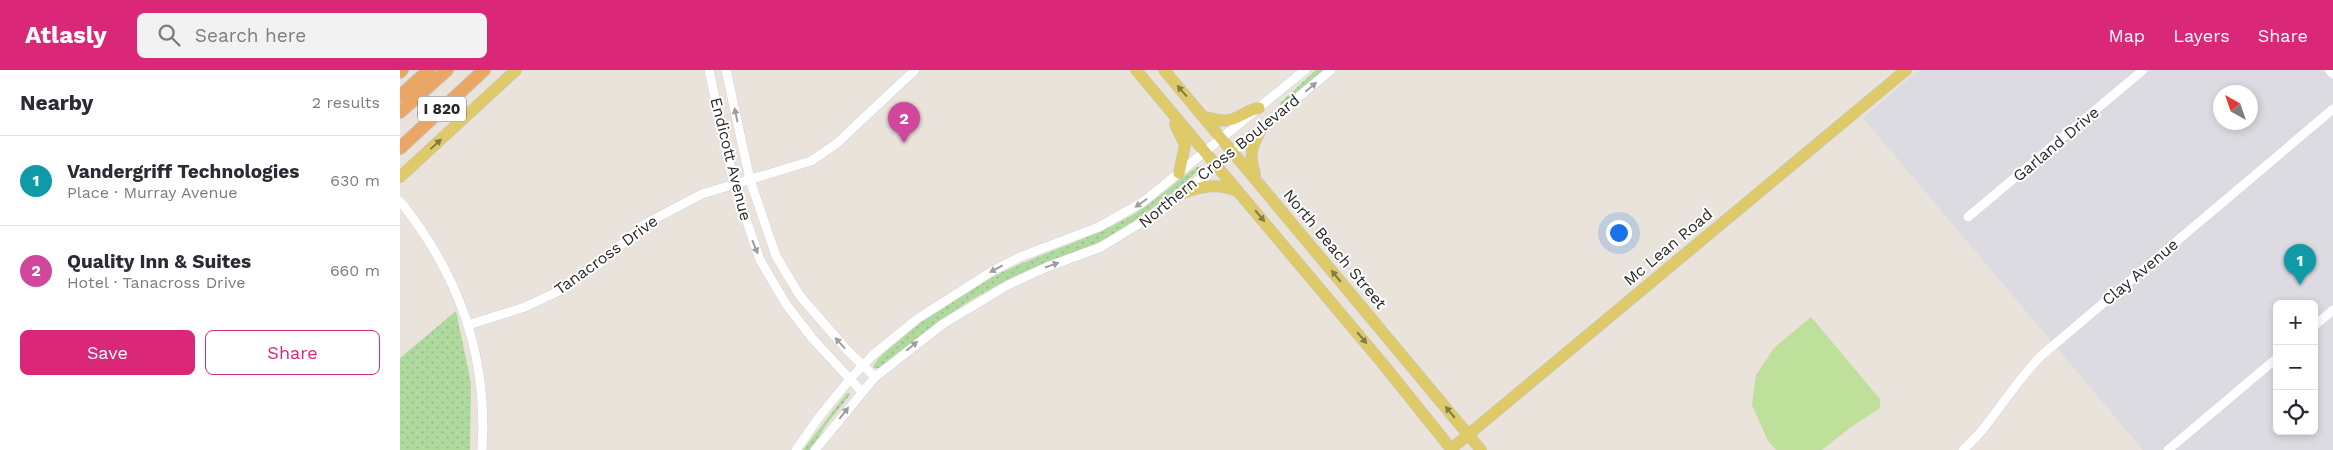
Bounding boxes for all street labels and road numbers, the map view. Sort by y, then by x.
street label: Northern Cross Boulevard [1135,90,1303,232]
street label: Endicott Avenue [706,95,756,223]
road number: I 820 [418,96,466,122]
street label: Garland Drive [2009,103,2103,185]
street label: North Beach Street [1279,185,1391,313]
street label: Mc Lean Road [1620,204,1716,290]
street label: Tanacross Drive [551,211,661,299]
street label: Clay Avenue [2098,235,2182,309]

